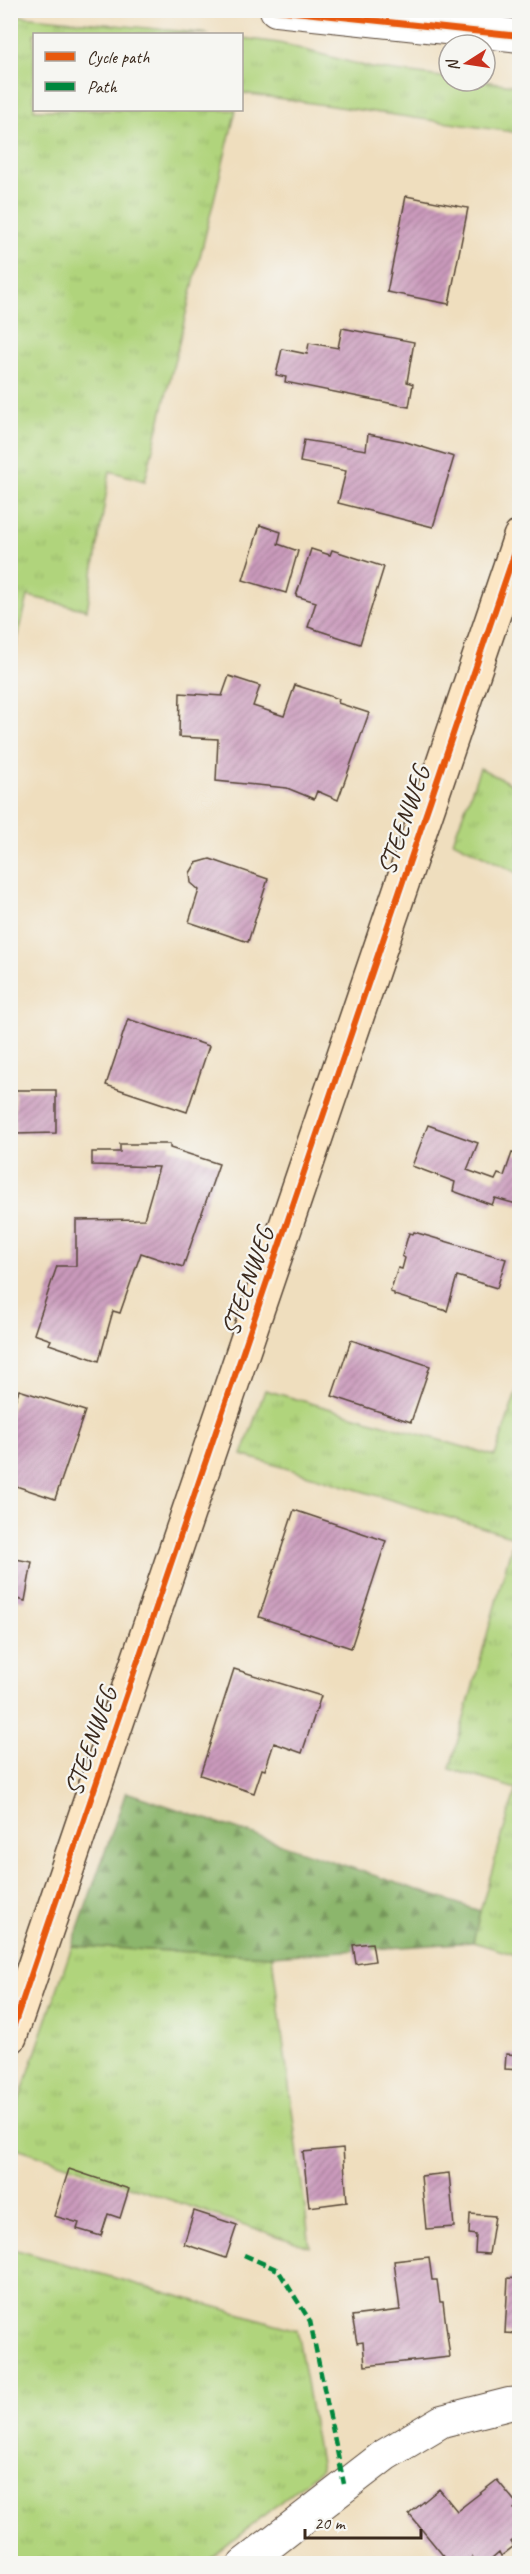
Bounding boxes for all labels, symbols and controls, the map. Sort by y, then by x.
legend [33,33,243,111]
north arrow [437,33,497,93]
text: Cycle path [87,46,150,68]
text: N [442,56,464,73]
text: Path [87,76,117,98]
street label: STEENWEG [370,759,438,879]
street label: STEENWEG [214,1220,282,1340]
street label: STEENWEG [57,1680,125,1800]
scale bar [305,2502,420,2540]
text: 20 m [314,2512,347,2534]

